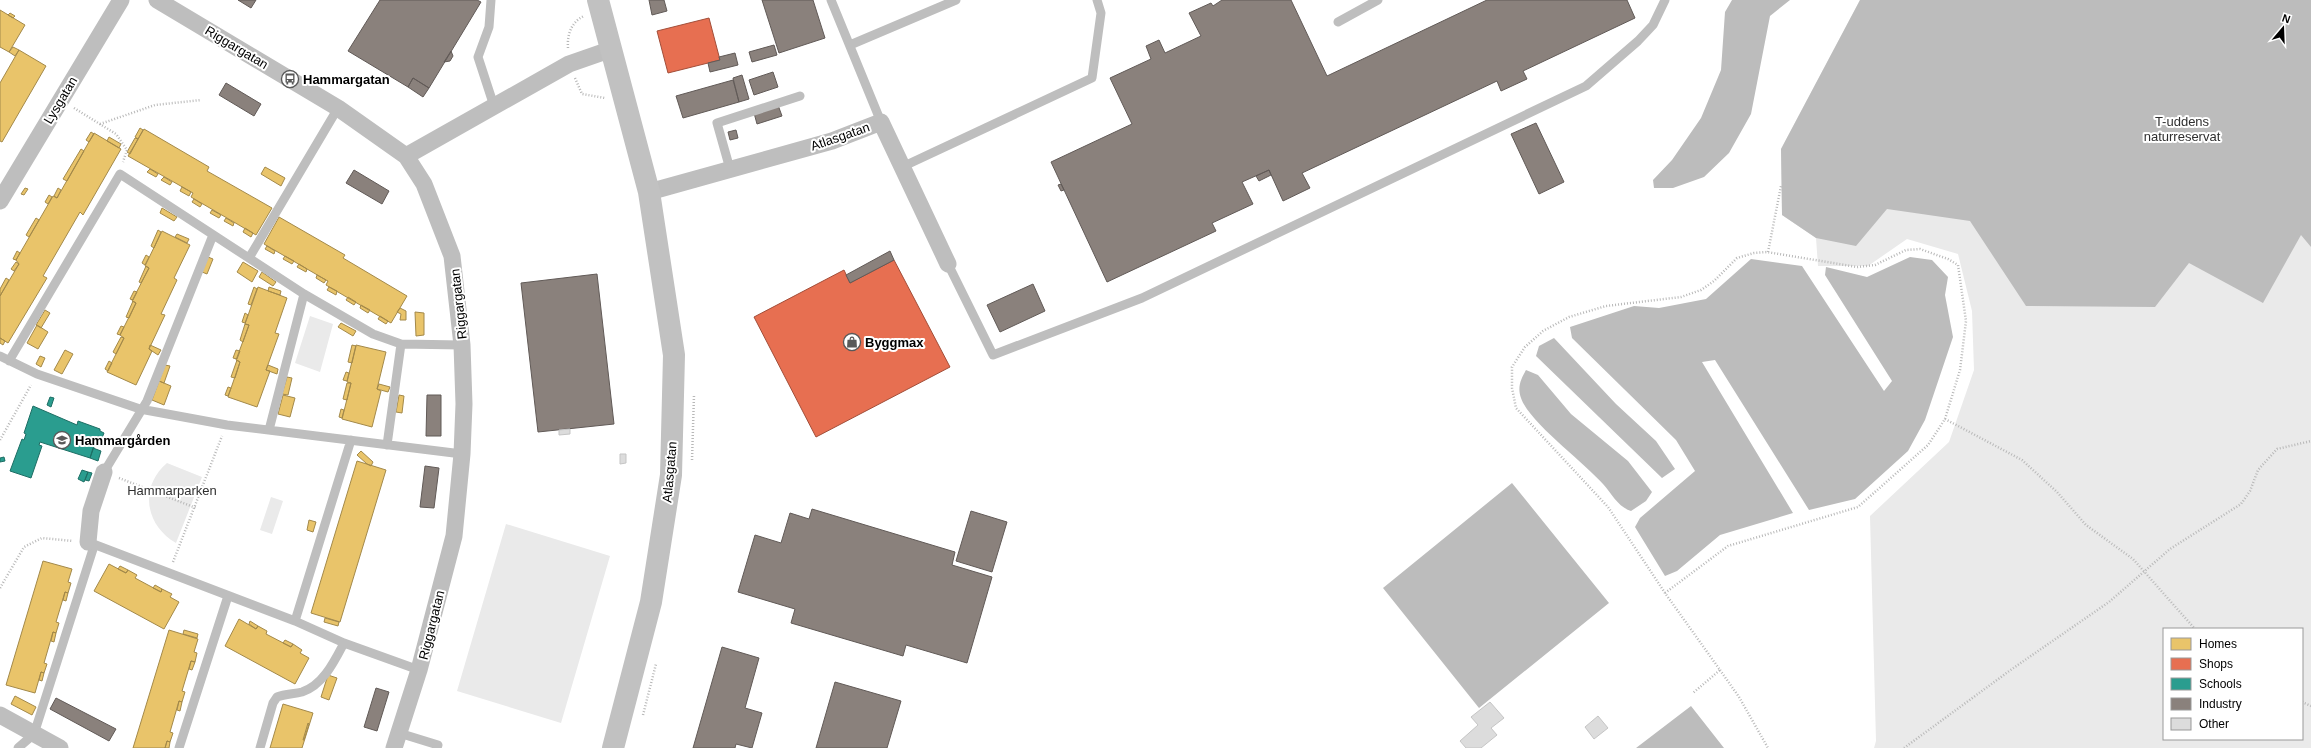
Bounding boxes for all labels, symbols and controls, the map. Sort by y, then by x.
north arrow [2263,8,2303,48]
text: N [2281,12,2292,26]
street label: Riggargatan [203,23,271,72]
bus stop icon: Hammargatan [280,69,300,89]
place label: Hammargatan [303,72,390,87]
street label: Lysgatan [41,74,80,127]
park label: T-uddens naturreservat [2144,114,2221,144]
street label: Atlasgatan [809,119,872,154]
street label: Riggargatan [447,268,470,340]
shop icon: Byggmax [842,332,862,352]
place label: Byggmax [865,335,924,350]
school or university icon: Hammargården [52,430,72,450]
place label: Hammargården [75,433,170,448]
street label: Atlasgatan [659,441,680,503]
park label: Hammarparken [127,483,217,498]
street label: Riggargatan [416,589,447,661]
legend [2163,628,2303,740]
text: Homes [2199,637,2237,651]
text: Shops [2199,657,2233,671]
text: Schools [2199,677,2242,691]
text: Industry [2199,697,2242,711]
text: Other [2199,717,2229,731]

